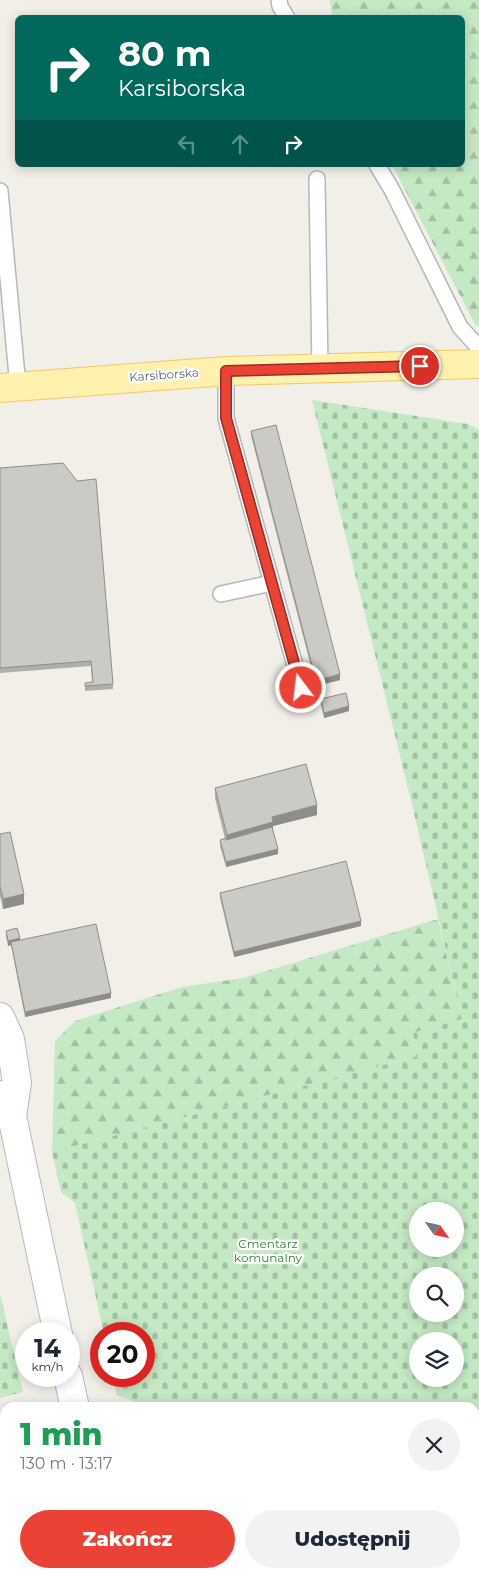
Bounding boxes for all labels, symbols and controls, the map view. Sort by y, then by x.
text: 80 m [118,32,212,75]
icon: right [35,35,100,100]
text: Karsiborska [118,75,246,102]
icon: left [173,130,201,158]
icon: ahead [226,130,254,158]
icon: right [279,130,307,158]
pin [399,345,441,387]
icon: arrive [406,352,434,380]
street label: Karsiborska [129,365,199,384]
position arrow [274,661,326,713]
north arrow [409,1202,464,1258]
map controls [409,1202,464,1387]
park label: Cmentarz komunalny [234,1236,303,1265]
button: search [409,1267,464,1322]
speed limit sign: 20 [90,1322,155,1387]
button: layers [409,1332,464,1387]
text: 14 [34,1333,61,1363]
text: km/h [31,1359,64,1374]
text: 1 min [20,1416,103,1453]
button: close [408,1419,460,1471]
text: 130 m · 13:17 [20,1454,112,1473]
button: Zakończ [20,1510,235,1568]
button: Udostępnij [245,1510,460,1568]

